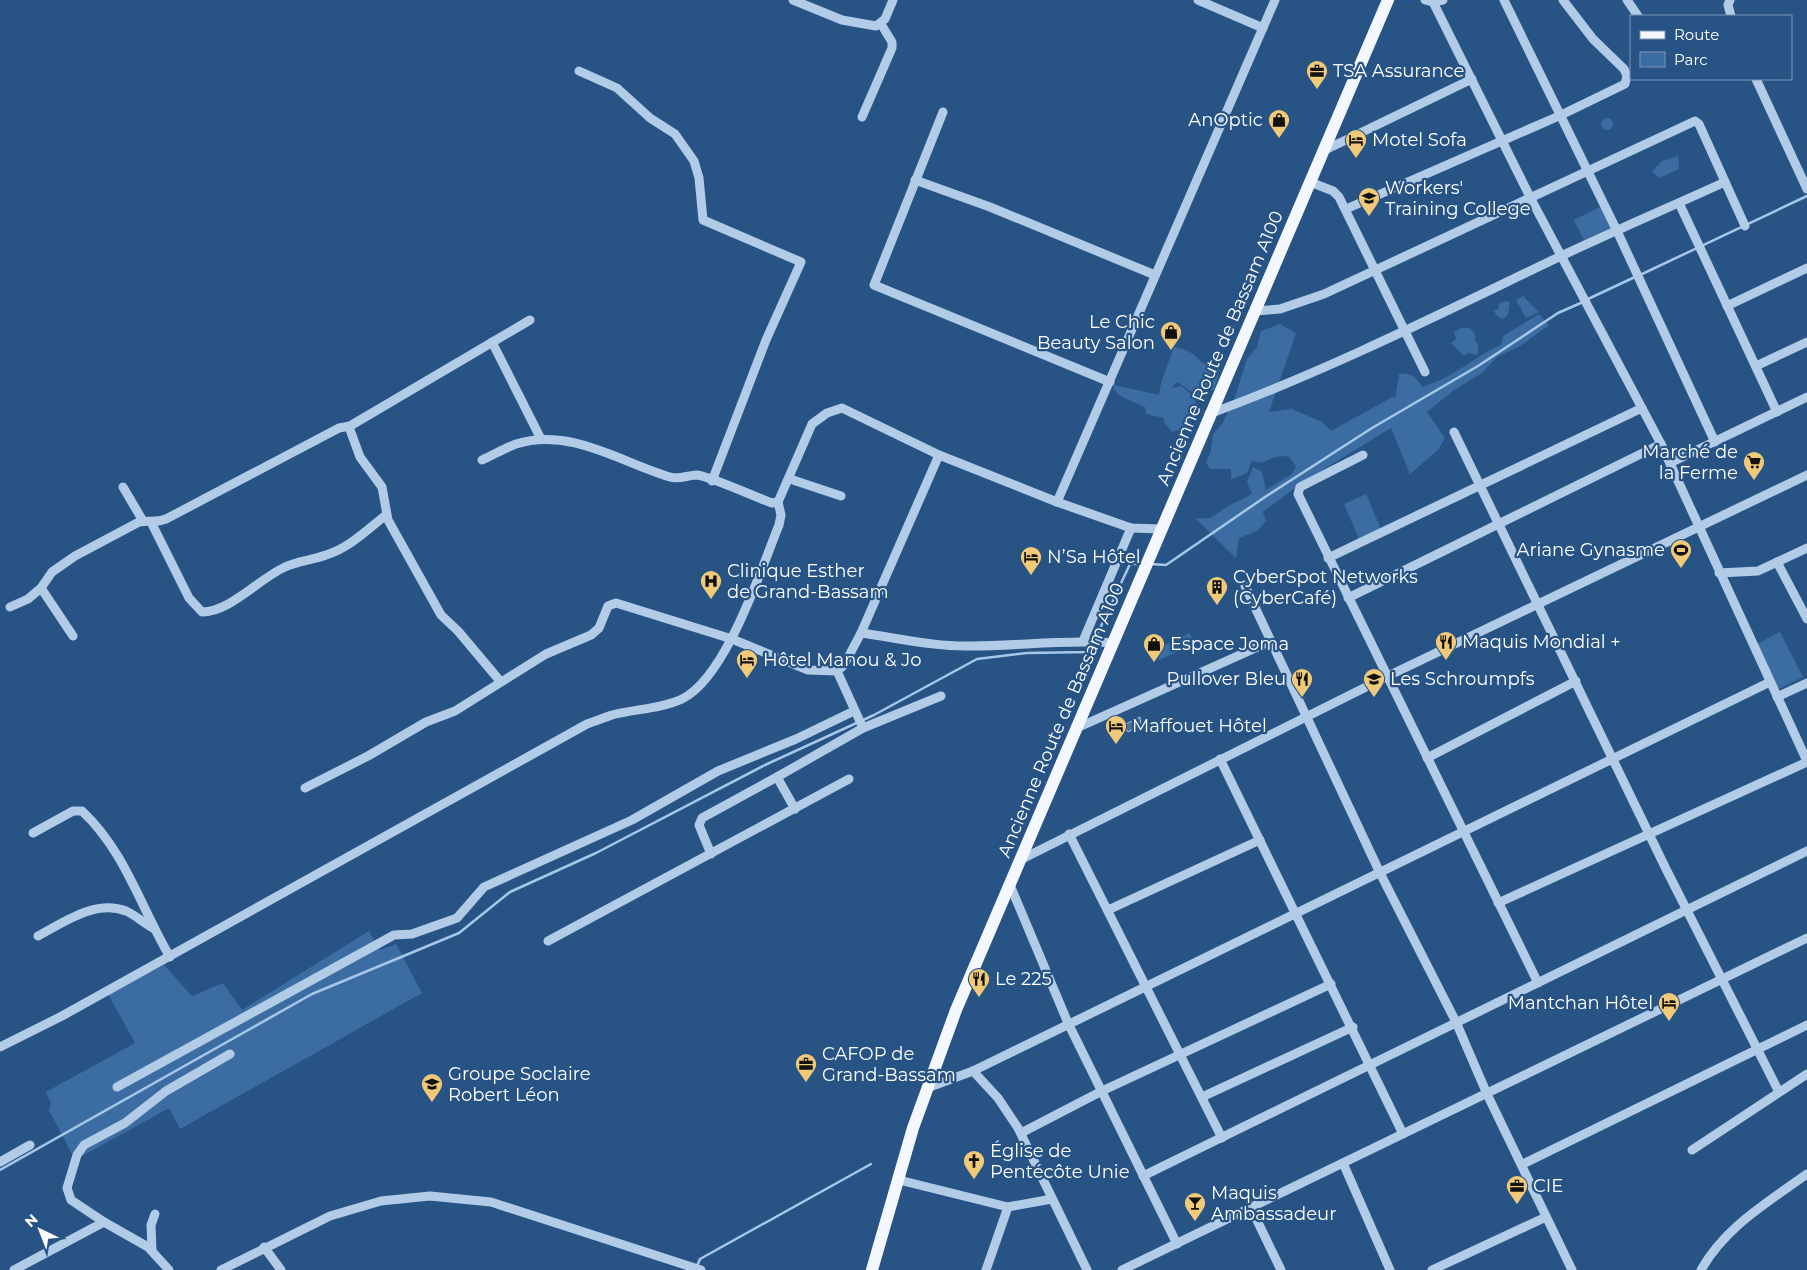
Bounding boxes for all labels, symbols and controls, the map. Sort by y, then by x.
legend [1630,15,1792,80]
text: Route [1674,25,1719,44]
text: Parc [1674,50,1708,69]
office icon: TSA Assurance [1305,59,1329,90]
place label: TSA Assurance [1333,60,1465,82]
shop icon: AnOptic [1267,108,1291,139]
place label: AnOptic [1188,109,1263,131]
hotel icon: Motel Sofa [1344,128,1368,159]
place label: Motel Sofa [1372,129,1467,151]
place label: Workers' Training College [1385,177,1531,220]
school or university icon: Workers' Training College [1357,186,1381,217]
street label: Ancienne Route de Bassam A100 [1152,207,1288,489]
place label: Le Chic Beauty Salon [1037,311,1155,354]
shop icon: Le Chic Beauty Salon [1159,320,1183,351]
place label: Marché de la Ferme [1642,441,1738,484]
supermarket icon: Marché de la Ferme [1742,450,1766,481]
sports icon: Ariane Gynasme [1669,538,1693,569]
place label: Ariane Gynasme [1517,539,1665,561]
hotel icon: N’Sa Hôtel [1019,545,1043,576]
place label: N’Sa Hôtel [1047,546,1141,568]
place label: Clinique Esther de Grand-Bassam [727,560,889,603]
place label: CyberSpot Networks (CyberCafé) [1233,566,1418,609]
hospital icon: Clinique Esther de Grand-Bassam [699,569,723,600]
building icon: CyberSpot Networks (CyberCafé) [1205,575,1229,606]
street label: Ancienne Route de Bassam A100 [993,579,1129,861]
restaurant icon: Maquis Mondial + [1434,630,1458,661]
place label: Maquis Mondial + [1462,631,1621,653]
shop icon: Espace Joma [1142,632,1166,663]
place label: Espace Joma [1170,633,1289,655]
hotel icon: Hôtel Manou & Jo [735,648,759,679]
place label: Hôtel Manou & Jo [763,649,921,671]
restaurant icon: Pullover Bleu [1290,667,1314,698]
school or university icon: Les Schroumpfs [1362,667,1386,698]
place label: Pullover Bleu [1167,668,1286,690]
place label: Les Schroumpfs [1390,668,1535,690]
hotel icon: Maffouet Hôtel [1104,714,1128,745]
place label: Maffouet Hôtel [1132,715,1267,737]
restaurant icon: Le 225 [967,967,991,998]
place label: Le 225 [995,968,1052,990]
hotel icon: Mantchan Hôtel [1657,991,1681,1022]
place label: Mantchan Hôtel [1508,992,1653,1014]
place label: CAFOP de Grand-Bassam [822,1043,956,1086]
office icon: CAFOP de Grand-Bassam [794,1052,818,1083]
place label: Groupe Soclaire Robert Léon [448,1063,591,1106]
school or university icon: Groupe Soclaire Robert Léon [420,1072,444,1103]
place label: Église de Pentécôte Unie [990,1140,1130,1183]
church icon: Église de Pentécôte Unie [962,1149,986,1180]
office icon: CIE [1505,1174,1529,1205]
place label: CIE [1533,1175,1563,1197]
place label: Maquis Ambassadeur [1211,1182,1336,1225]
bar icon: Maquis Ambassadeur [1183,1191,1207,1222]
north arrow [15,1205,65,1255]
text: N [21,1210,41,1231]

